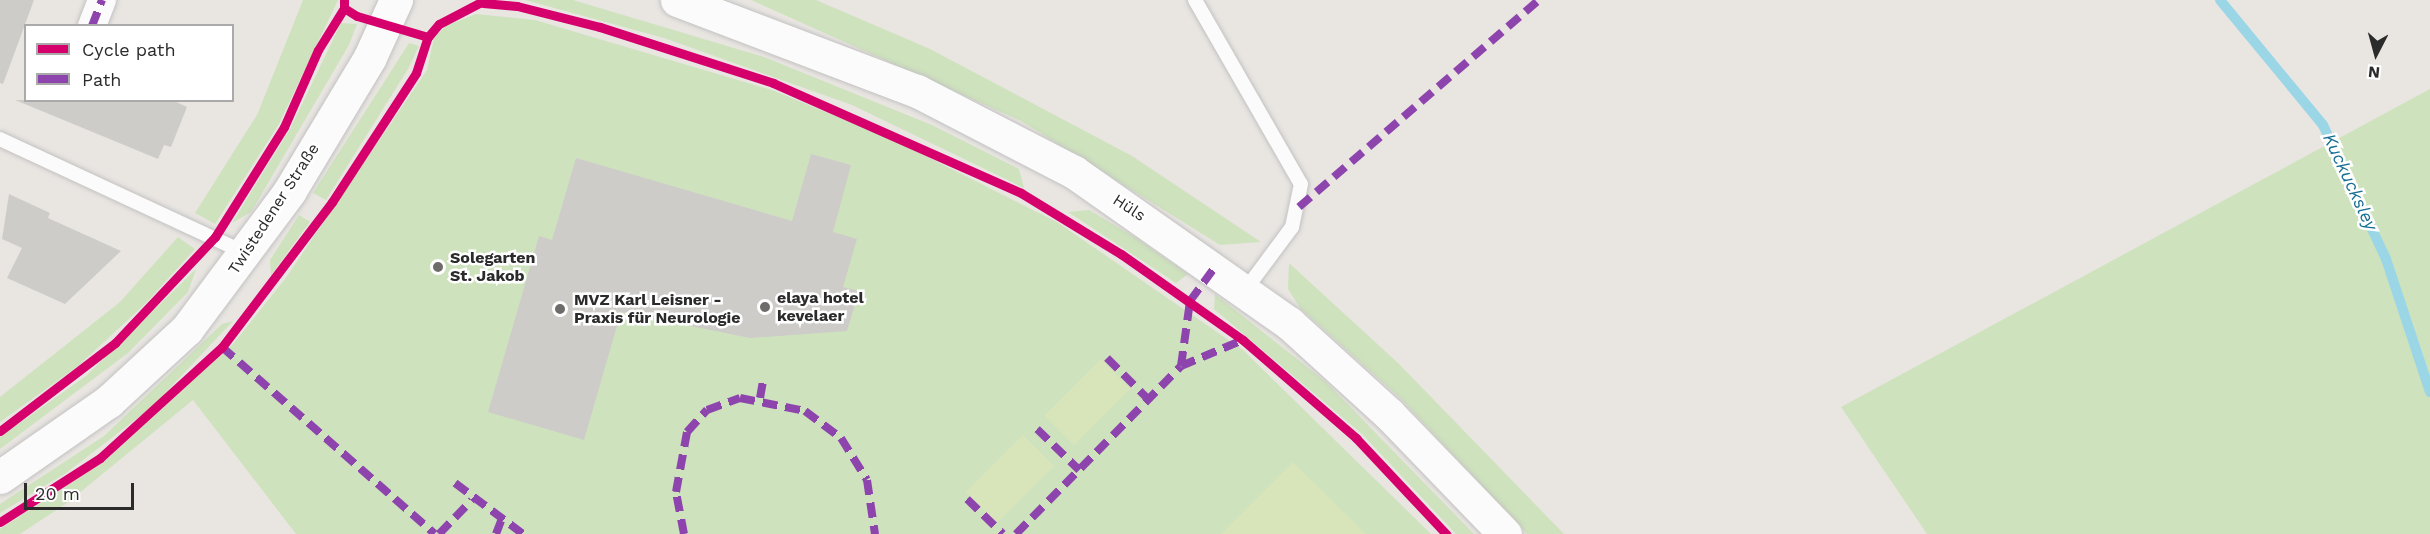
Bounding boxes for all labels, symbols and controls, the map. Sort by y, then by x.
legend [24,24,234,102]
north arrow [2346,24,2406,84]
text: Cycle path [82,39,176,60]
text: N [2367,62,2381,82]
text: Path [82,69,122,90]
water label: Kuckucksley [2318,130,2382,234]
street label: Twistedener Straße [224,140,324,278]
street label: Hüls [1109,190,1149,226]
place label: Solegarten St. Jakob [450,248,535,286]
marker: Solegarten St. Jakob [431,260,445,274]
place label: elaya hotel kevelaer [777,288,864,326]
place label: MVZ Karl Leisner - Praxis für Neurologie [574,290,741,328]
marker: MVZ Karl Leisner - Praxis für Neurologie [551,300,569,318]
marker: elaya hotel kevelaer [758,300,772,314]
scale bar [27,471,136,509]
text: 20 m [35,483,80,504]

